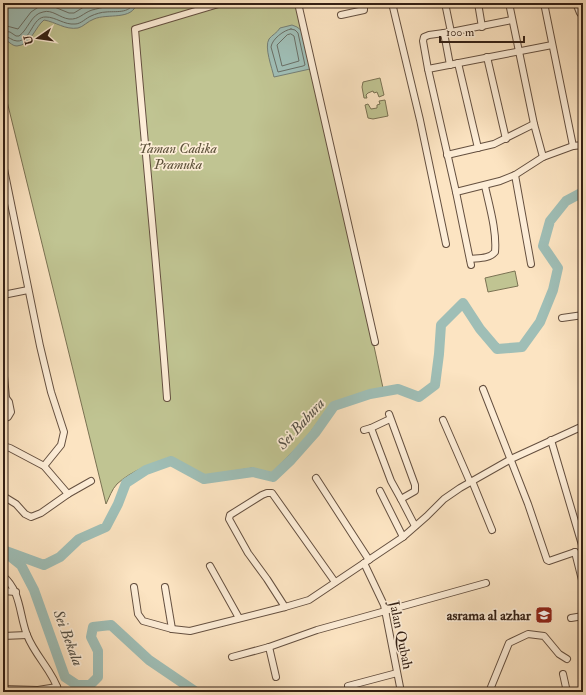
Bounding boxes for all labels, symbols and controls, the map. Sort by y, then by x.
north arrow [18,18,58,58]
scale bar [440,18,524,44]
text: 100 m [446,25,475,40]
text: U [21,33,36,46]
park label: Taman Cadika Pramuka [139,140,218,173]
water label: Sei Babura [272,394,329,454]
street label: Jalan Qubah [385,598,417,671]
school or university icon: asrama al azhar [534,605,554,625]
water label: Sei Bekala [48,606,87,669]
place label: asrama al azhar [447,607,532,624]

